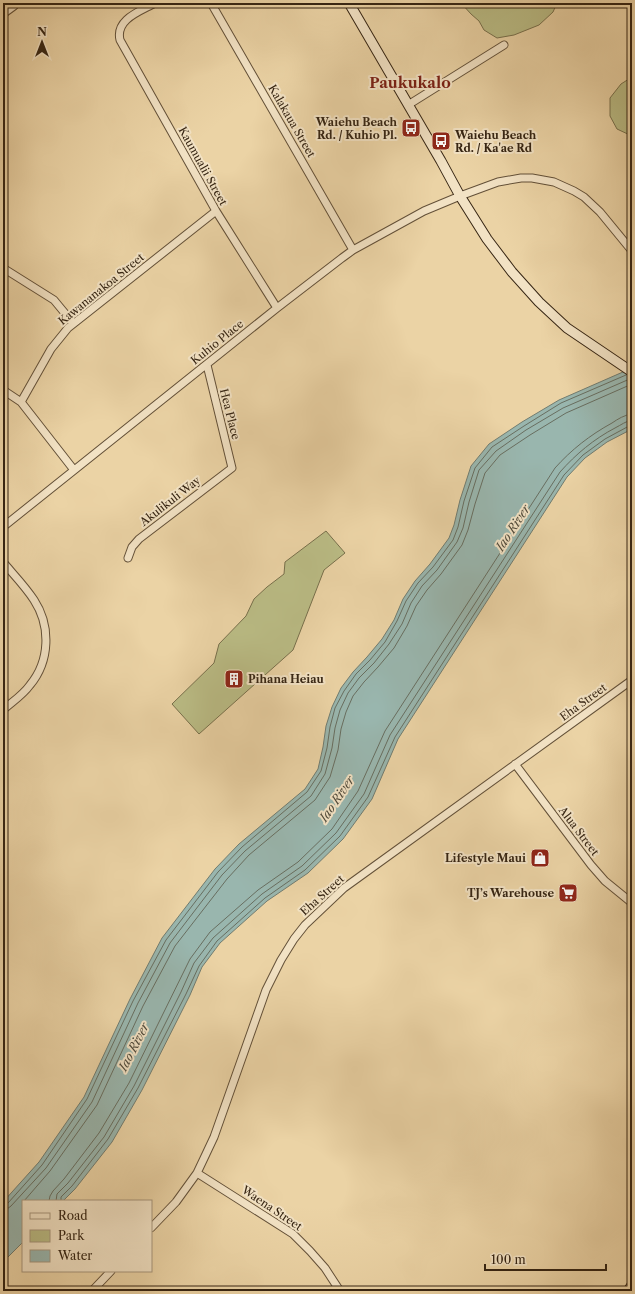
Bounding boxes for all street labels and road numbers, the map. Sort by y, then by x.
street label: Kalakaua Street [265,82,319,160]
street label: Kaumualii Street [176,124,231,208]
street label: Kawananakoa Street [55,250,147,328]
street label: Kuhio Place [188,317,246,367]
street label: Hea Place [217,387,243,441]
street label: Akulikuli Way [136,473,204,530]
street label: Eha Street [557,680,609,724]
street label: Alua Street [555,803,602,858]
street label: Eha Street [297,872,347,918]
street label: Waena Street [238,1182,305,1233]

